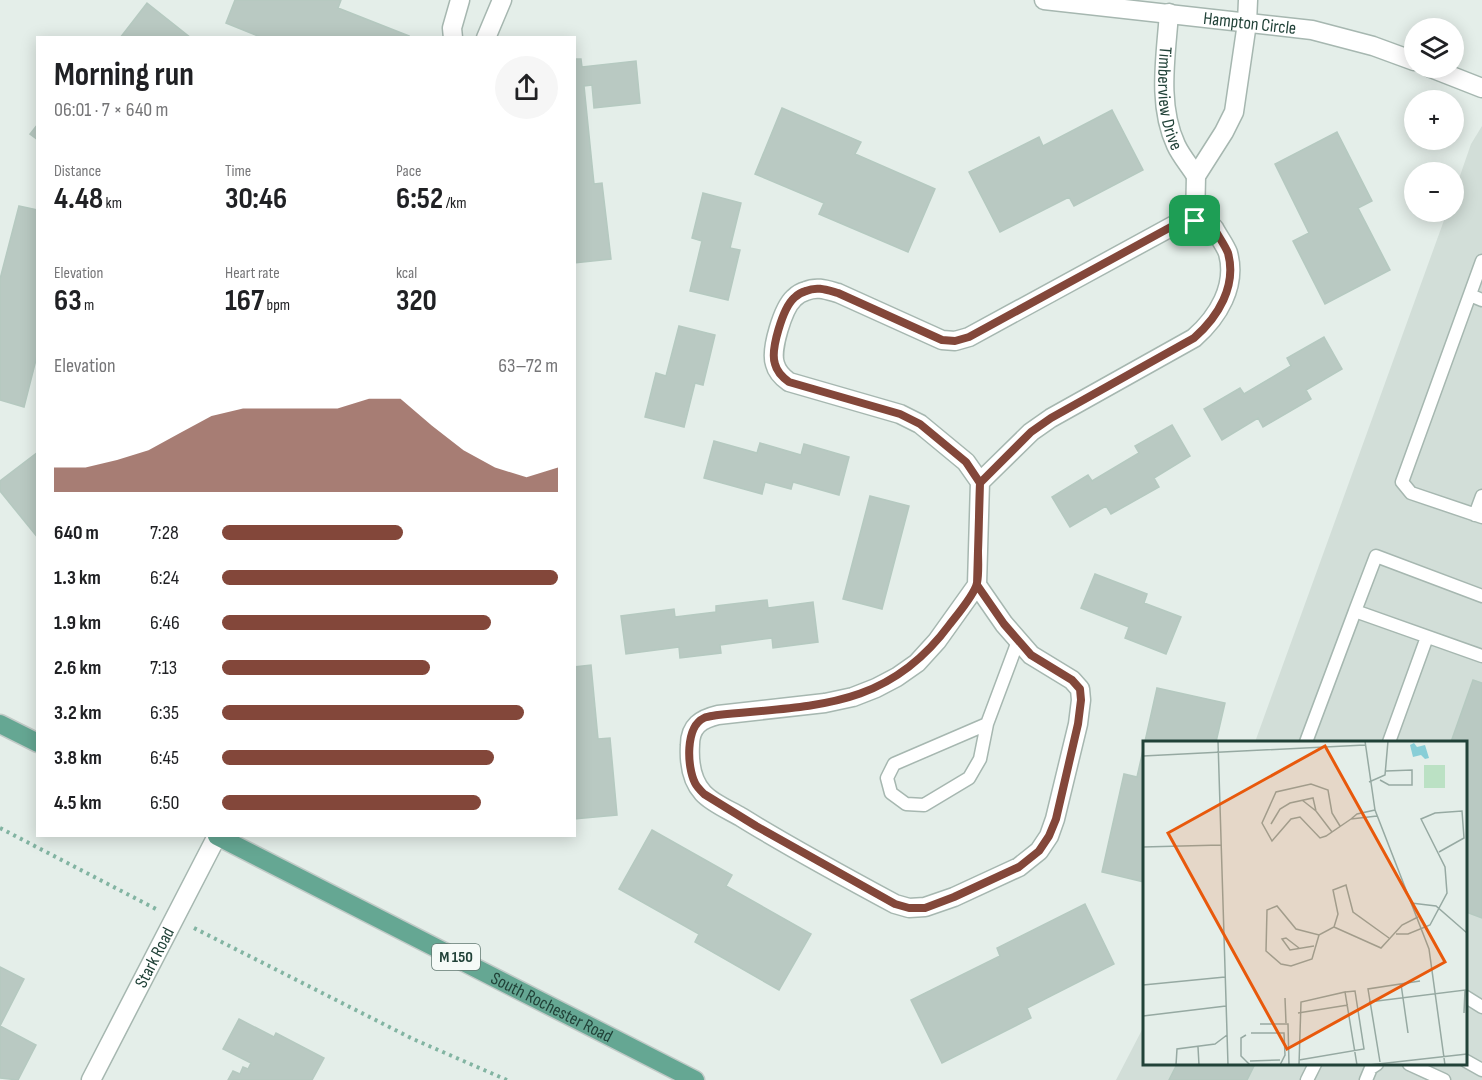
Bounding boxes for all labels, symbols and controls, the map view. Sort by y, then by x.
street label: Hampton Circle [1202,7,1297,39]
map controls [1404,18,1464,222]
button: layers [1404,18,1464,78]
street label: Timberview Drive [1154,46,1187,153]
text: Morning run [54,55,194,95]
button: share [495,56,558,119]
button: + [1404,90,1464,150]
text: 06:01 · 7 × 640 m [54,98,168,122]
text: Distance [54,162,101,181]
text: Time [225,162,251,181]
text: Pace [396,162,421,181]
button: − [1404,162,1464,222]
text: 4.48 [54,181,103,217]
text: 30:46 [225,181,287,217]
text: 6:52 [396,181,443,217]
text: km [103,194,122,213]
text: /km [443,194,467,213]
pin [1169,195,1220,246]
icon: arrive [1178,204,1211,237]
text: Elevation [54,264,103,283]
text: Heart rate [225,264,280,283]
text: kcal [396,264,417,283]
text: 63 [54,283,82,319]
text: 167 [225,283,264,319]
text: 320 [396,283,437,319]
text: m [82,296,94,315]
text: bpm [264,296,290,315]
text: Elevation [54,354,116,378]
text: 63–72 m [498,354,558,378]
text: 640 m [54,521,99,545]
text: 7:28 [150,521,179,545]
text: 1.3 km [54,566,101,590]
text: 6:24 [150,566,179,590]
text: 1.9 km [54,611,101,635]
text: 6:46 [150,611,180,635]
text: 2.6 km [54,656,101,680]
text: 7:13 [150,656,177,680]
text: 3.2 km [54,701,102,725]
text: 6:35 [150,701,179,725]
inset map [1143,741,1467,1065]
text: 3.8 km [54,746,102,770]
text: 6:45 [150,746,179,770]
text: 4.5 km [54,791,101,815]
text: 6:50 [150,791,179,815]
street label: Stark Road [130,924,179,991]
road number: M 150 [432,944,480,970]
street label: South Rochester Road [488,967,616,1047]

